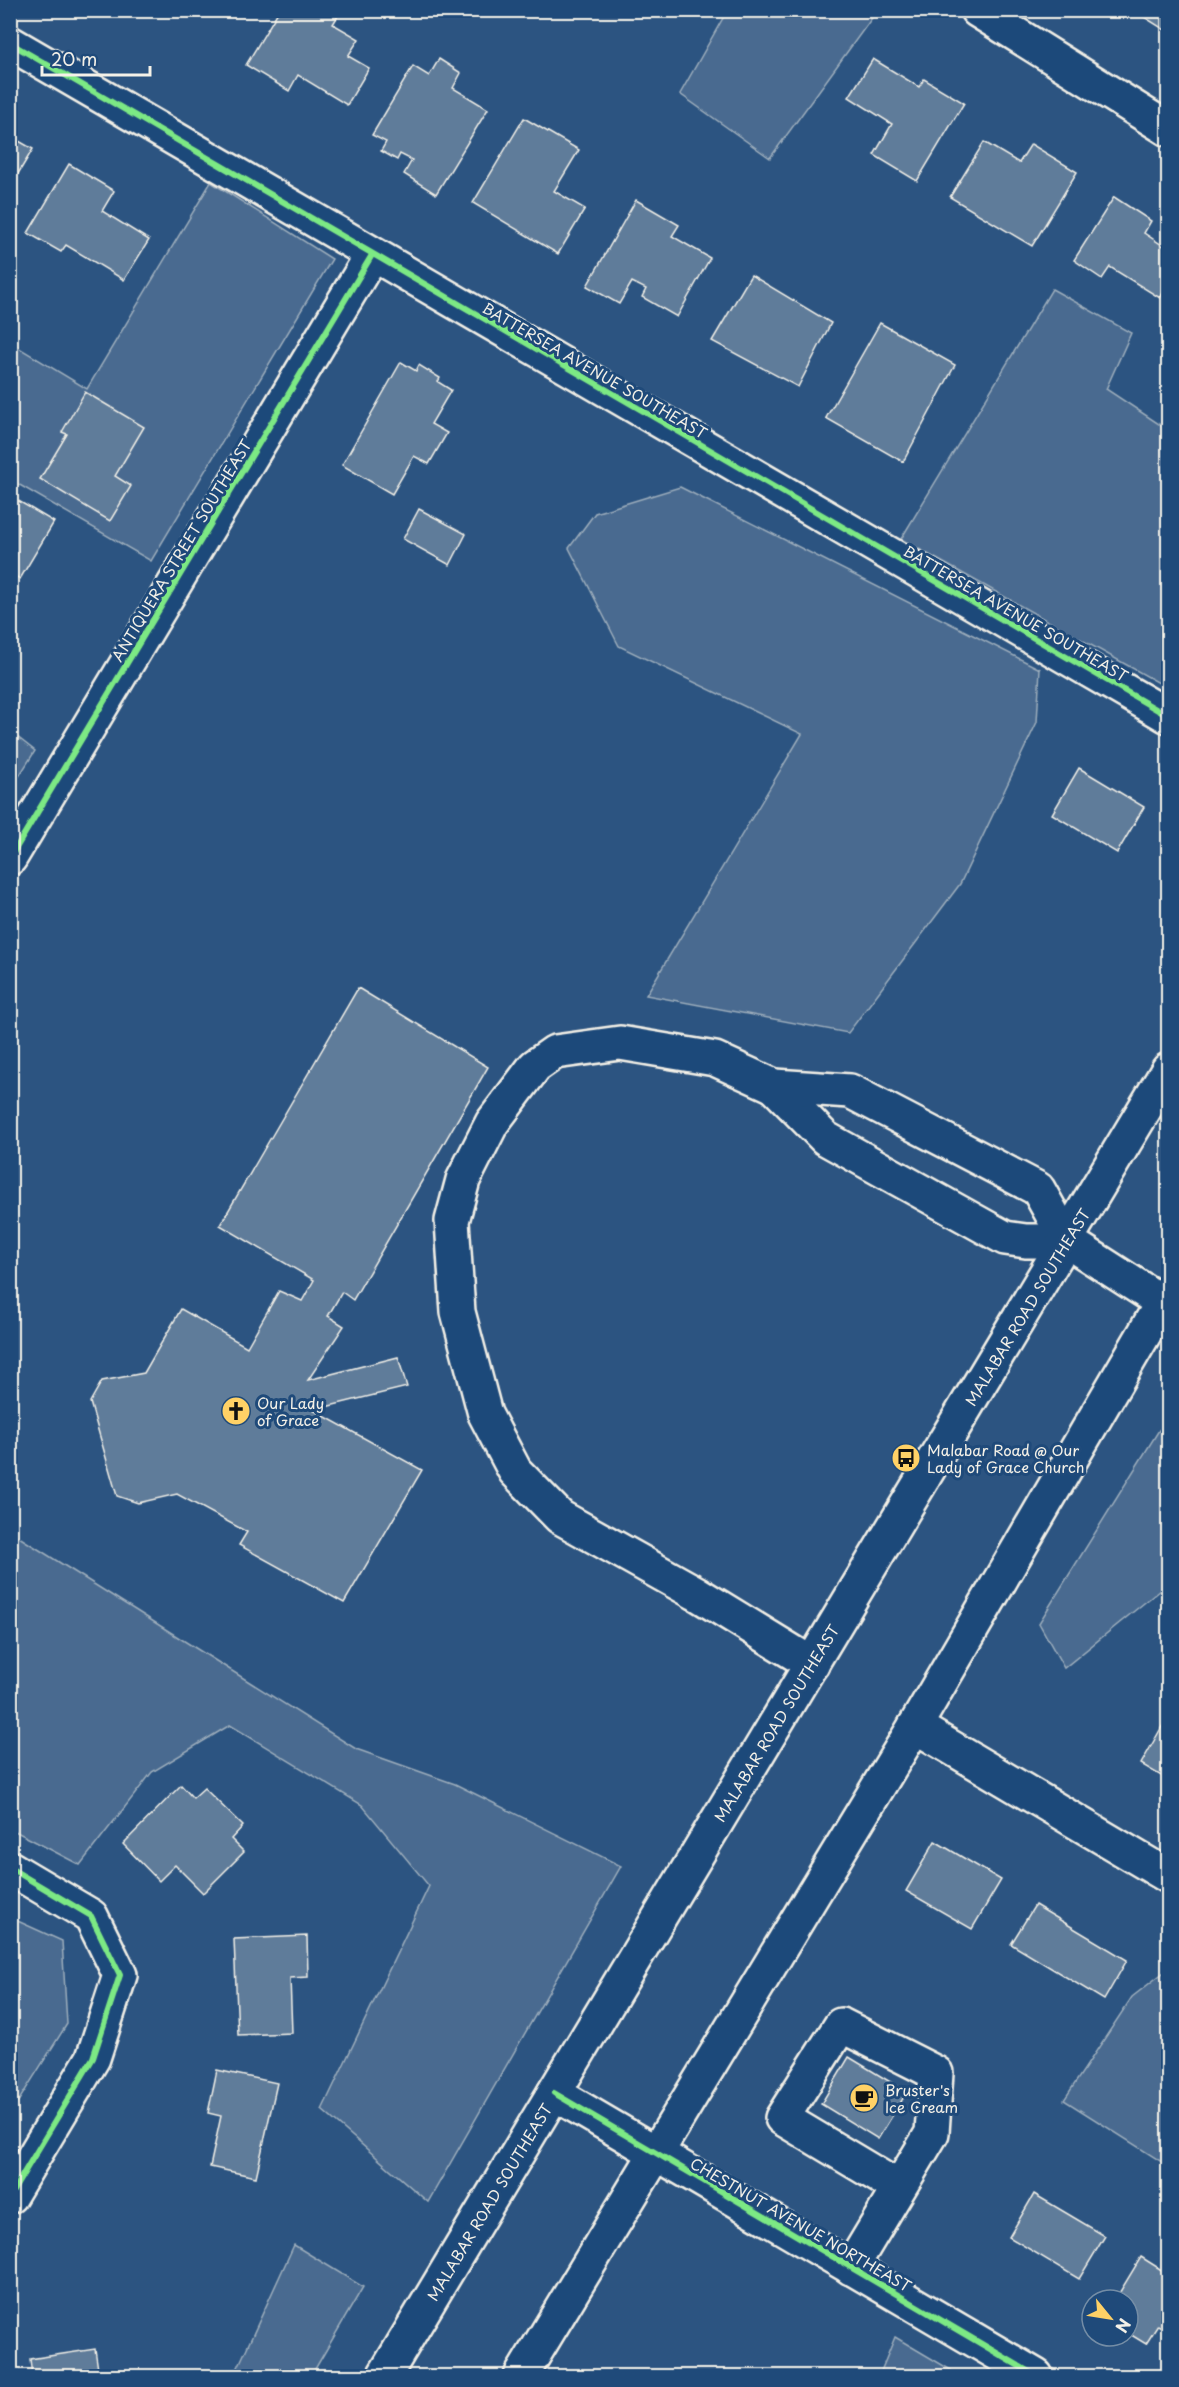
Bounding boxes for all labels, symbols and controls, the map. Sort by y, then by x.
scale bar [42,39,150,77]
text: 20 m [51,45,97,72]
street label: BATTERSEA AVENUE SOUTHEAST [478,296,712,444]
street label: ANTIQUERA STREET SOUTHEAST [105,434,257,665]
street label: BATTERSEA AVENUE SOUTHEAST [899,539,1133,687]
street label: MALABAR ROAD SOUTHEAST [959,1203,1096,1410]
place label: Our Lady of Grace [257,1391,324,1431]
church icon: Our Lady of Grace [220,1395,252,1427]
place label: Malabar Road @ Our Lady of Grace Church [927,1438,1085,1478]
bus stop icon: Malabar Road @ Our Lady of Grace Church [890,1442,922,1474]
street label: MALABAR ROAD SOUTHEAST [708,1619,845,1826]
place label: Bruster's Ice Cream [885,2078,958,2118]
cafe icon: Bruster's Ice Cream [848,2082,880,2114]
street label: MALABAR ROAD SOUTHEAST [421,2098,558,2305]
street label: CHESTNUT AVENUE NORTHEAST [686,2151,916,2297]
north arrow [1080,2288,1140,2348]
text: N [1110,2315,1137,2337]

